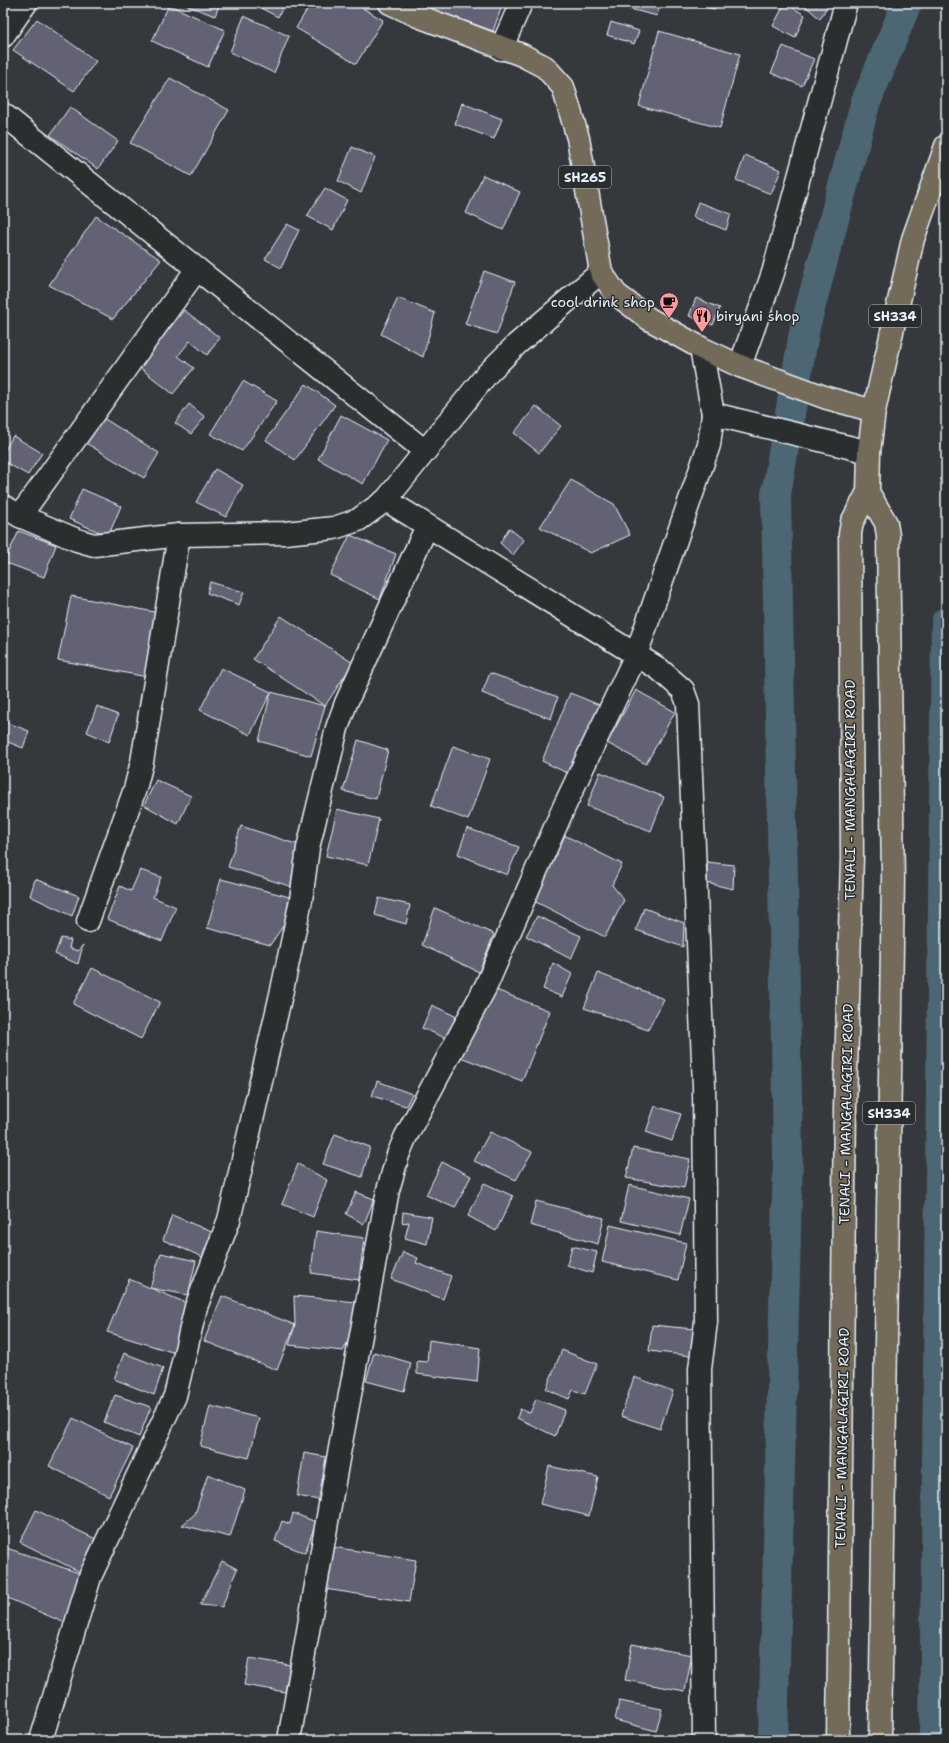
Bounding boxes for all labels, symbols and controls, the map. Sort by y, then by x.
road number: SH265 [559,166,611,188]
cafe icon: cool drink shop [658,291,680,319]
place label: cool drink shop [551,293,655,311]
restaurant icon: biryani shop [691,305,713,333]
road number: SH334 [869,305,921,327]
place label: biryani shop [716,307,800,325]
street label: TENALI - MANGALAGIRI ROAD [841,680,859,900]
street label: TENALI - MANGALAGIRI ROAD [835,1003,857,1225]
road number: SH334 [863,1102,915,1124]
street label: TENALI - MANGALAGIRI ROAD [831,1327,853,1549]

